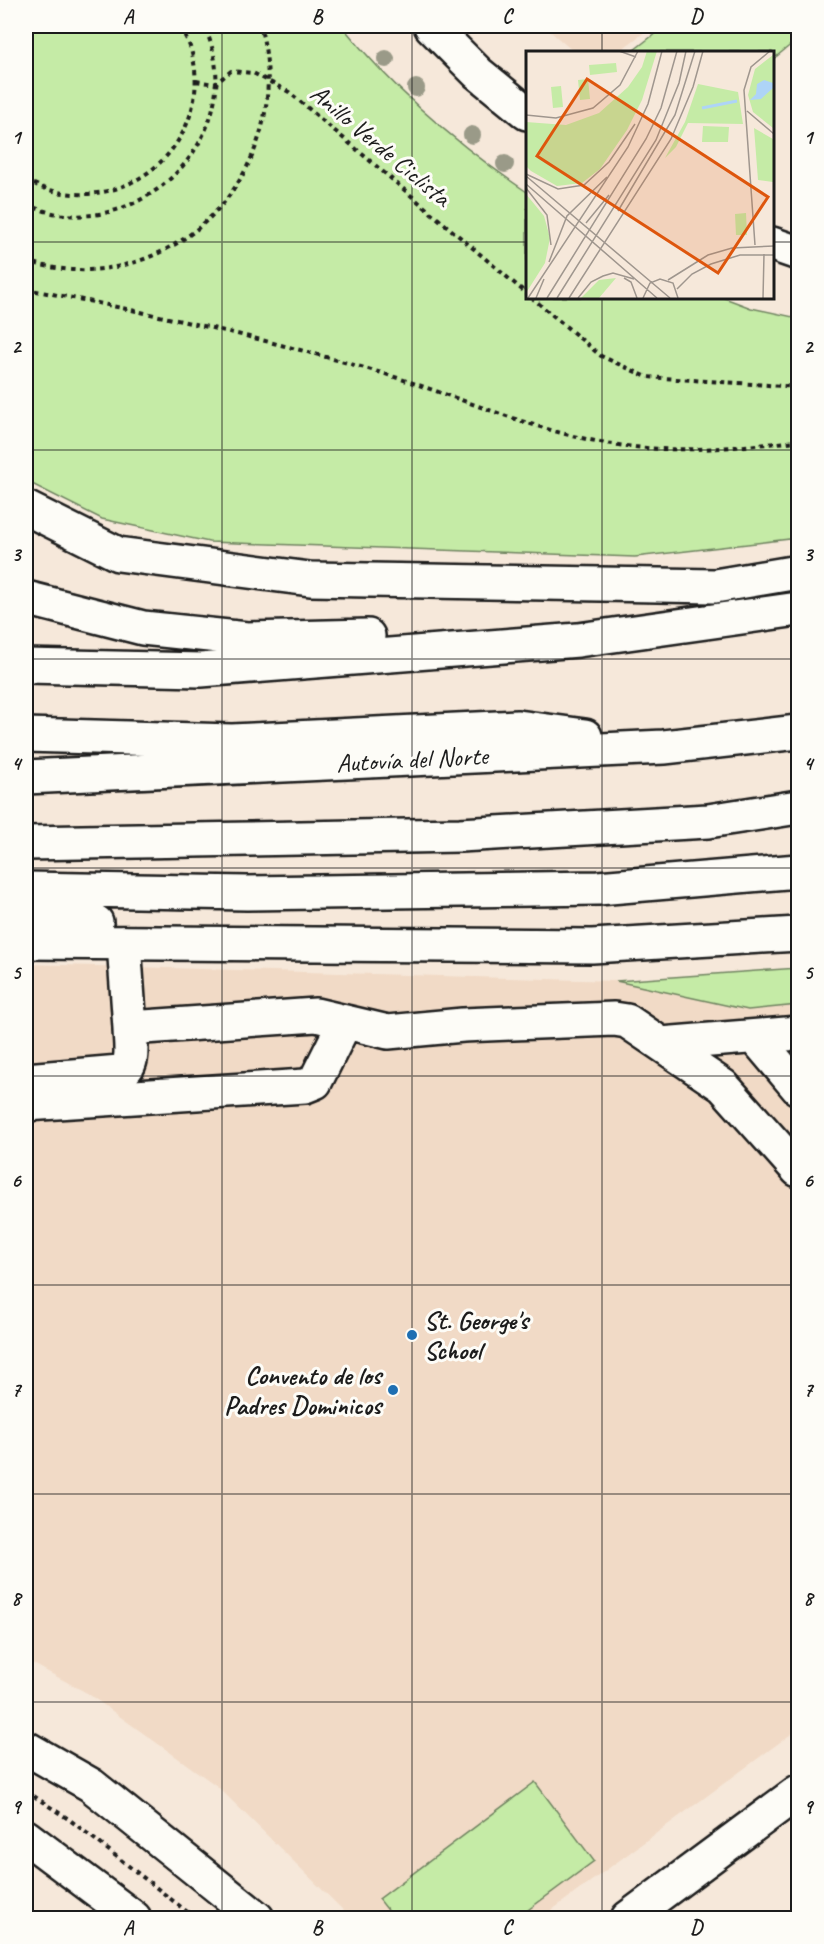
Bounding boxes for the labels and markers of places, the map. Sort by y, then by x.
place label: St. George's School [424,1304,531,1367]
marker: St. George's School [405,1328,419,1342]
place label: Convento de los Padres Dominicos [224,1359,384,1422]
marker: Convento de los Padres Dominicos [386,1383,400,1397]

